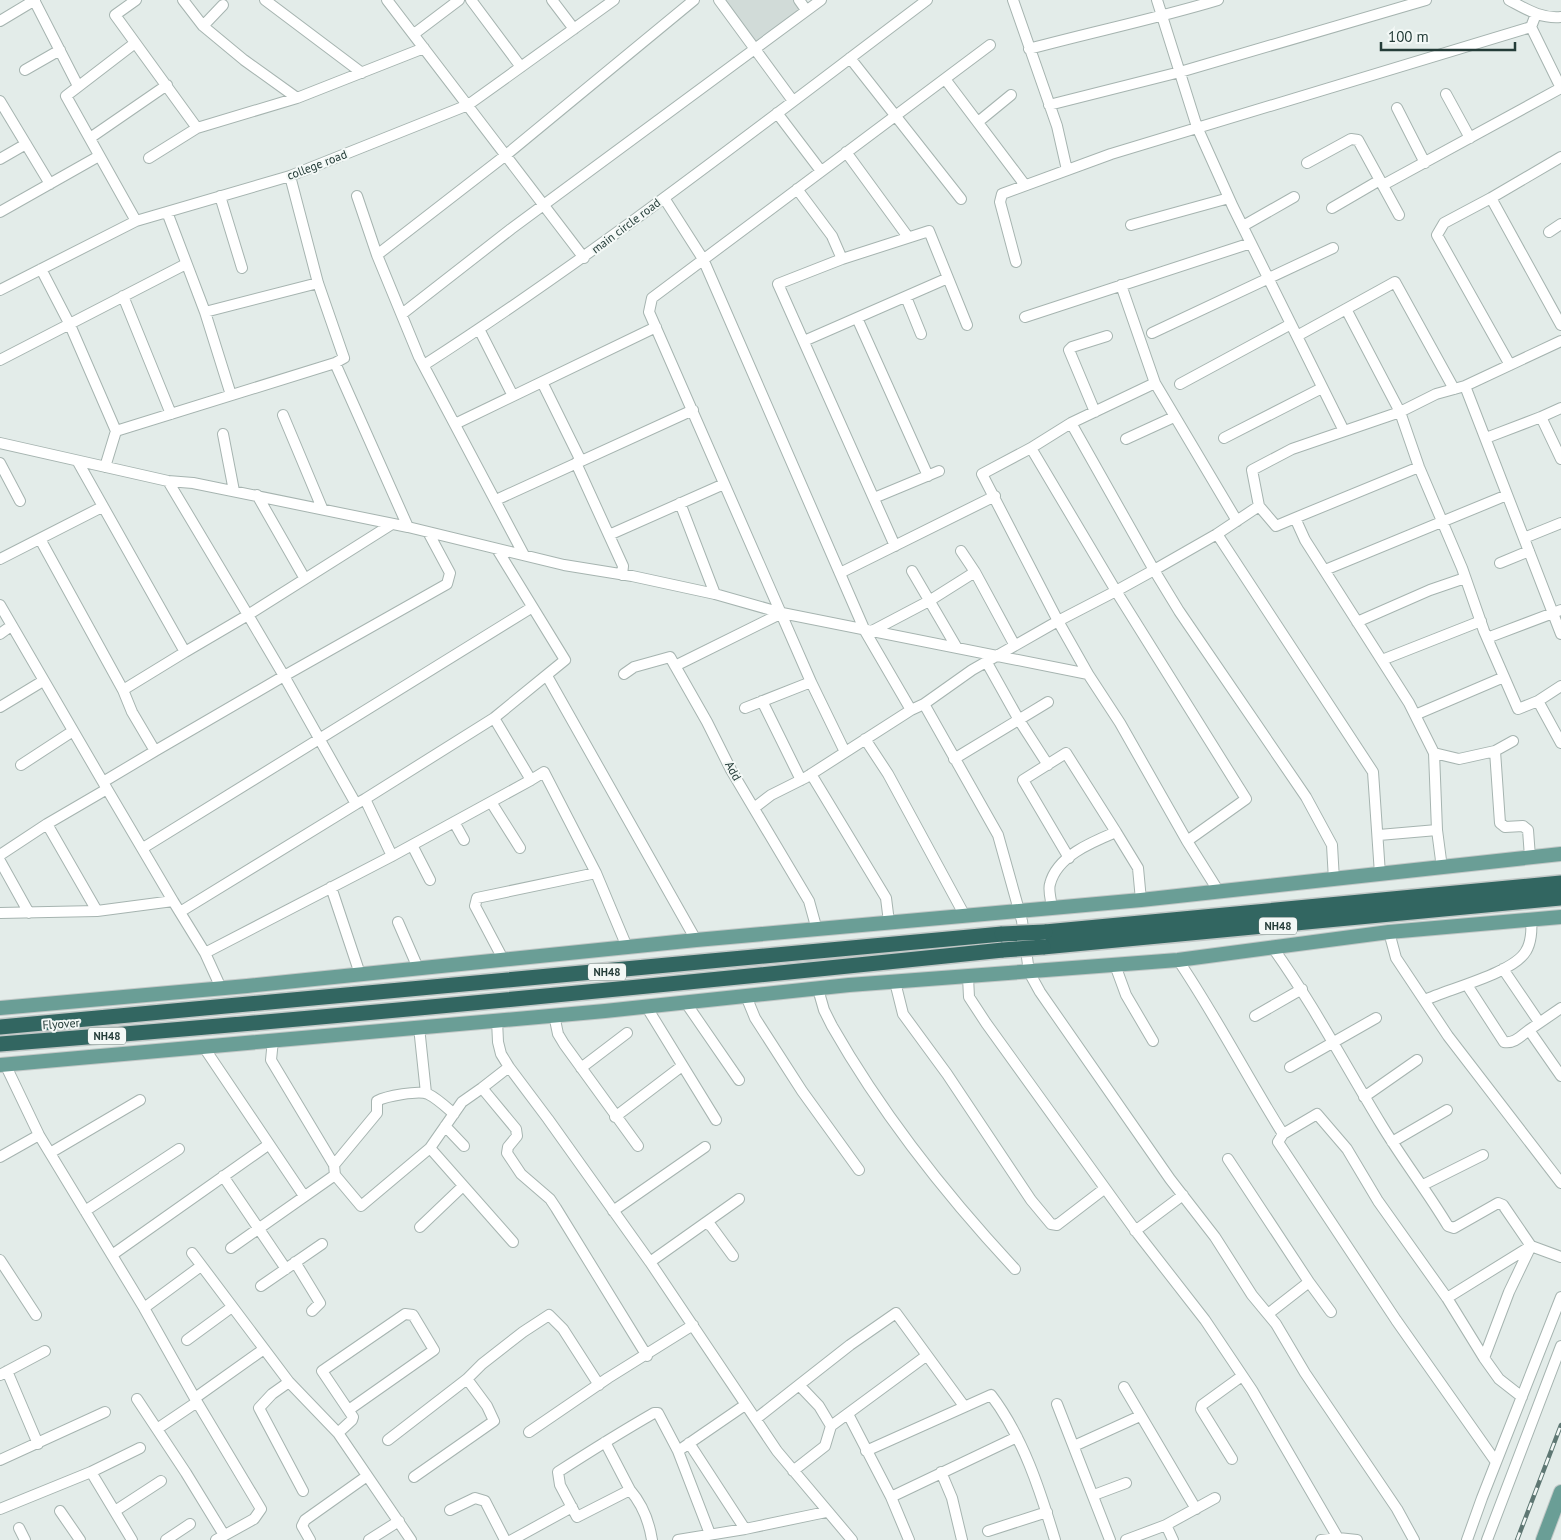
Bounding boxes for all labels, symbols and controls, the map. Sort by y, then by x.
scale bar [1381,20,1515,52]
text: 100 m [1388,27,1429,46]
street label: college road [285,146,349,183]
street label: main circle road [588,195,663,256]
street label: Add [722,758,745,783]
road number: NH48 [1259,918,1297,934]
road number: NH48 [588,964,626,980]
street label: Flyover [42,1015,80,1032]
road number: NH48 [88,1028,126,1044]

